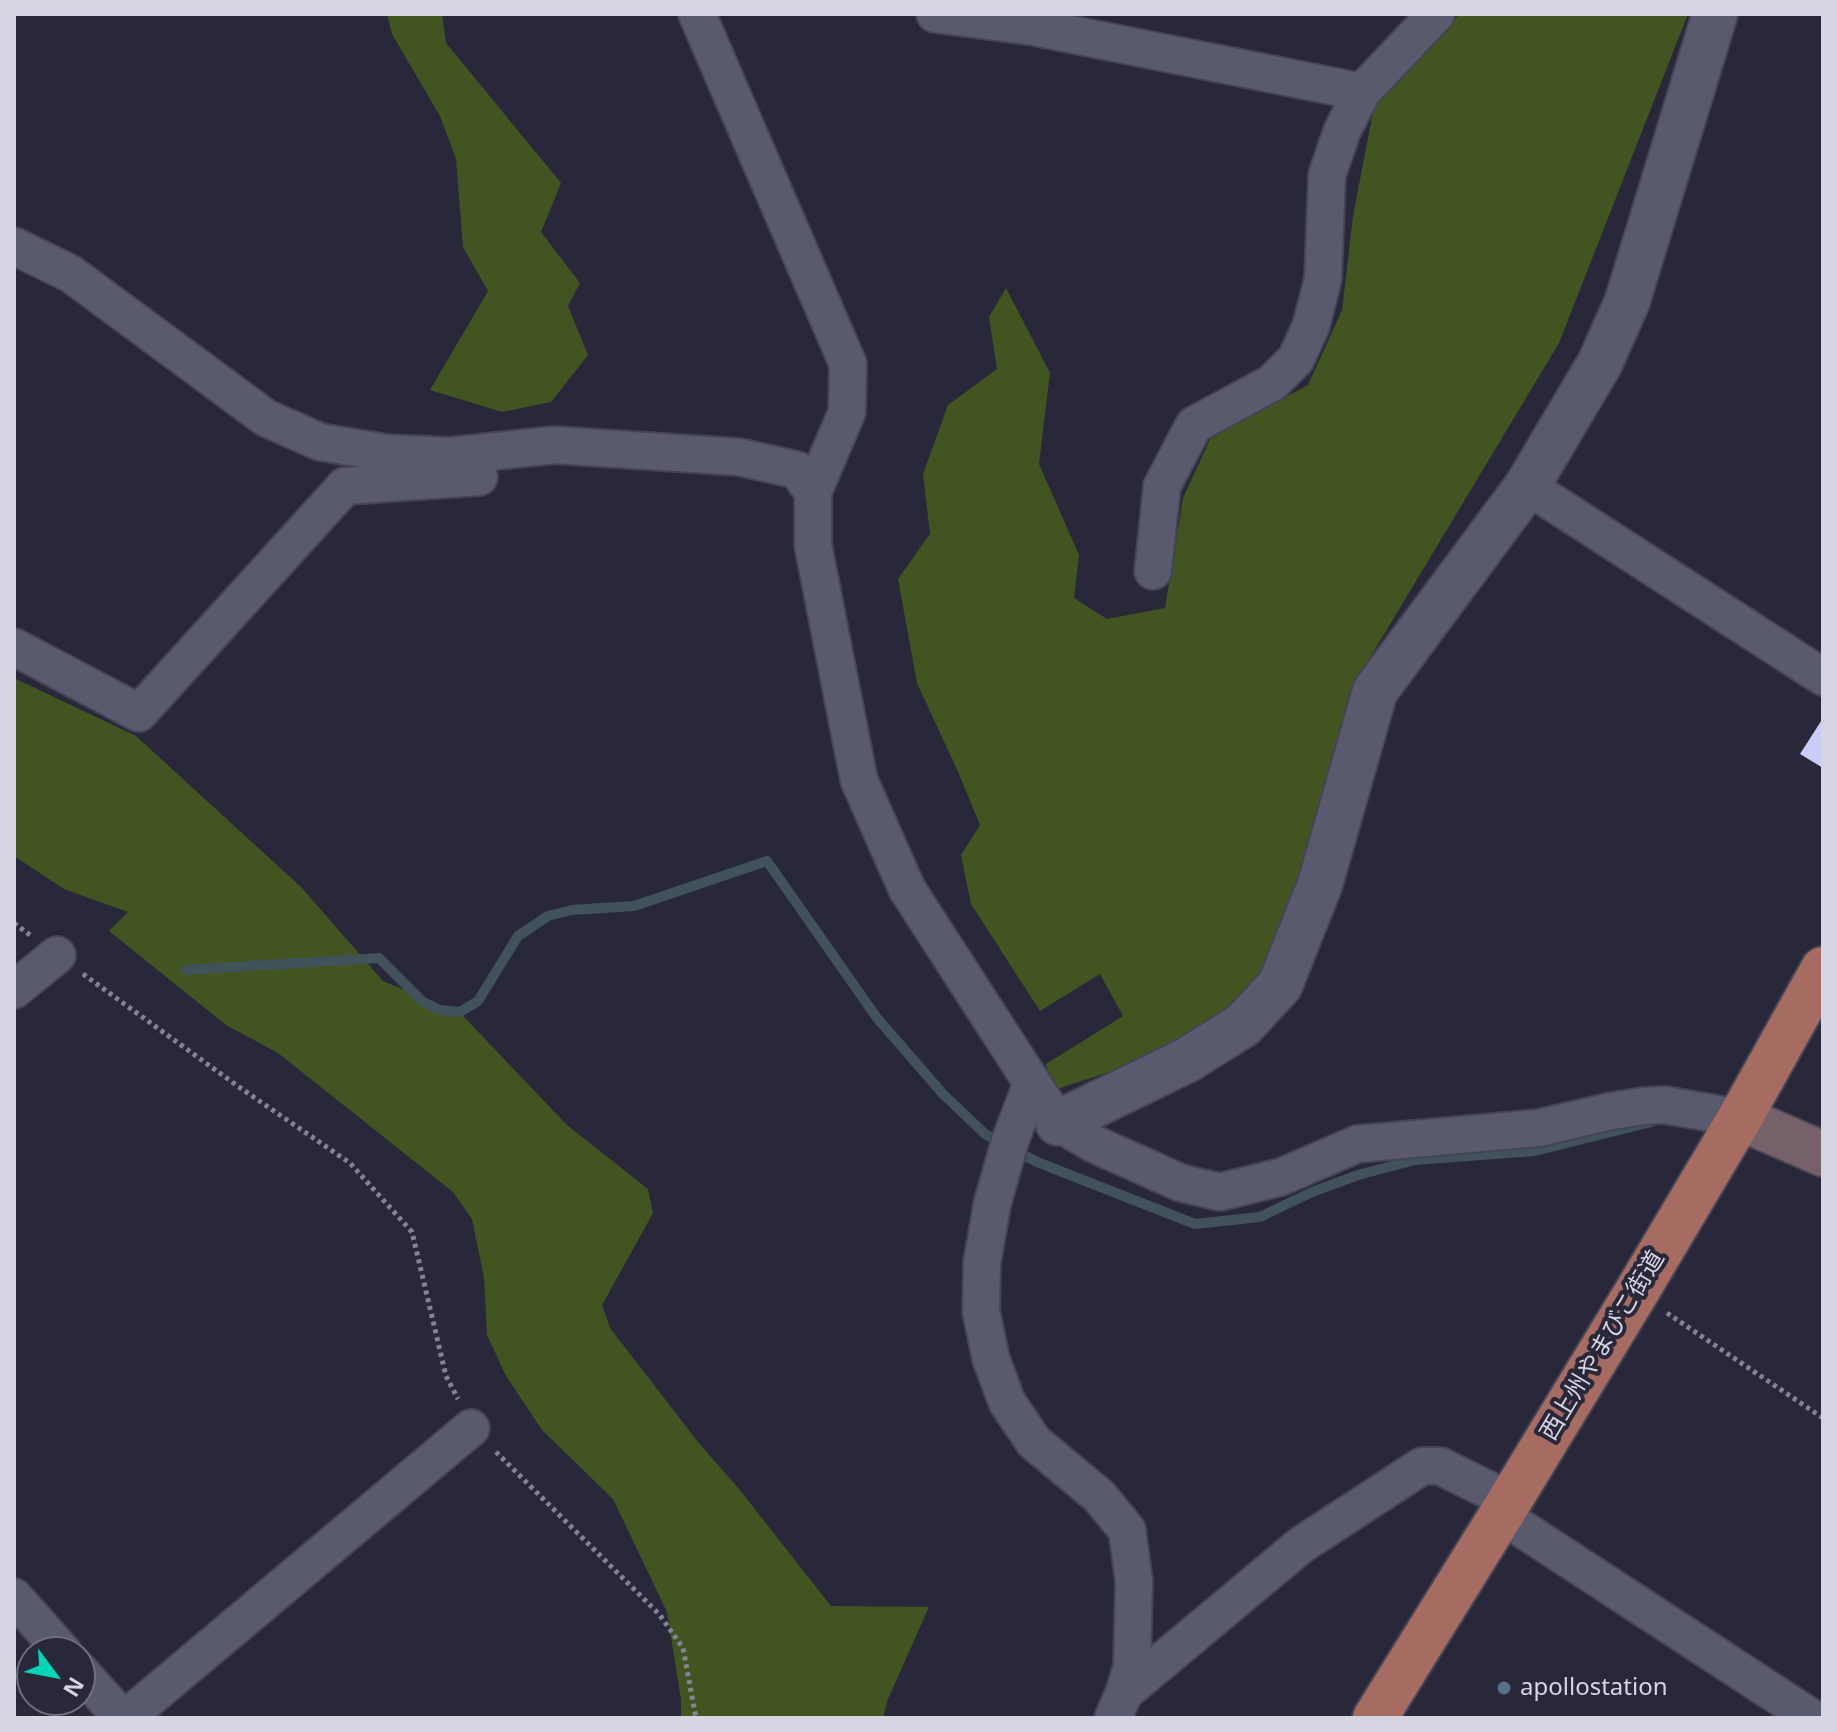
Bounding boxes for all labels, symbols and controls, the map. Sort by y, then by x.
street label: 西上州やまびこ街道 [1535,1246,1671,1446]
north arrow [16,1636,96,1716]
text: N [57,1672,92,1703]
place label: apollostation [1520,1674,1667,1702]
marker: apollostation [1495,1679,1513,1697]

